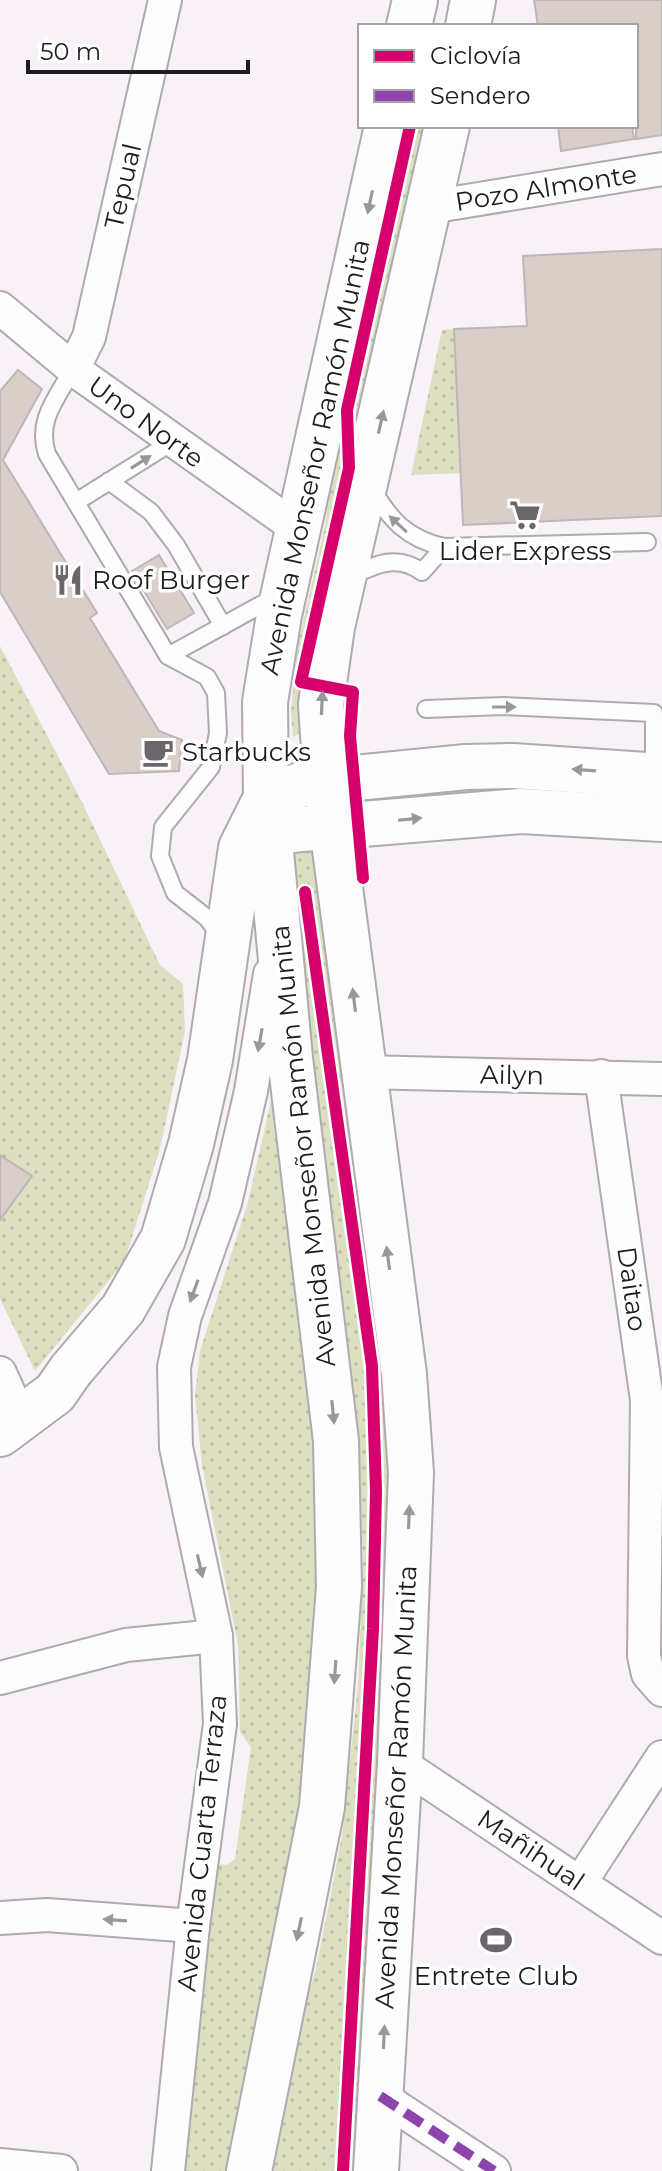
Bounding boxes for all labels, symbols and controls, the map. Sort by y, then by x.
scale bar [28,24,248,74]
legend [358,24,638,128]
text: 50 m [40,37,101,66]
text: Ciclovía [430,41,522,70]
text: Sendero [430,81,531,110]
street label: Tepual [98,140,148,232]
street label: Pozo Almonte [453,158,639,218]
one-way arrow [363,190,376,215]
street label: Avenida Monseñor Ramón Munita [253,236,377,678]
street label: Uno Norte [82,369,210,475]
one-way arrow [375,409,388,434]
one-way arrow [130,455,152,469]
supermarket icon: Lider Express [508,498,542,532]
one-way arrow [389,515,408,533]
place label: Lider Express [439,535,611,567]
restaurant icon: Roof Burger [51,563,85,597]
place label: Roof Burger [92,564,250,596]
one-way arrow [315,690,328,715]
one-way arrow [492,701,517,713]
cafe icon: Starbucks [141,735,175,769]
place label: Starbucks [182,736,311,768]
one-way arrow [571,763,596,776]
one-way arrow [398,813,423,826]
street label: Avenida Monseñor Ramón Munita [264,923,342,1369]
one-way arrow [347,988,360,1013]
one-way arrow [254,1028,266,1053]
street label: Ailyn [480,1058,544,1092]
one-way arrow [381,1245,394,1270]
street label: Daitao [610,1245,654,1333]
one-way arrow [187,1279,200,1303]
one-way arrow [327,1400,340,1425]
one-way arrow [403,1504,416,1529]
one-way arrow [194,1553,207,1578]
street label: Avenida Monseñor Ramón Munita [368,1564,424,2010]
one-way arrow [328,1660,341,1685]
street label: Avenida Cuarta Terraza [170,1693,234,1993]
street label: Mañihual [471,1803,591,1897]
one-way arrow [102,1913,127,1926]
one-way arrow [292,1917,305,1942]
sports icon: Entrete Club [479,1923,513,1957]
place label: Entrete Club [414,1960,578,1992]
one-way arrow [378,2024,391,2049]

